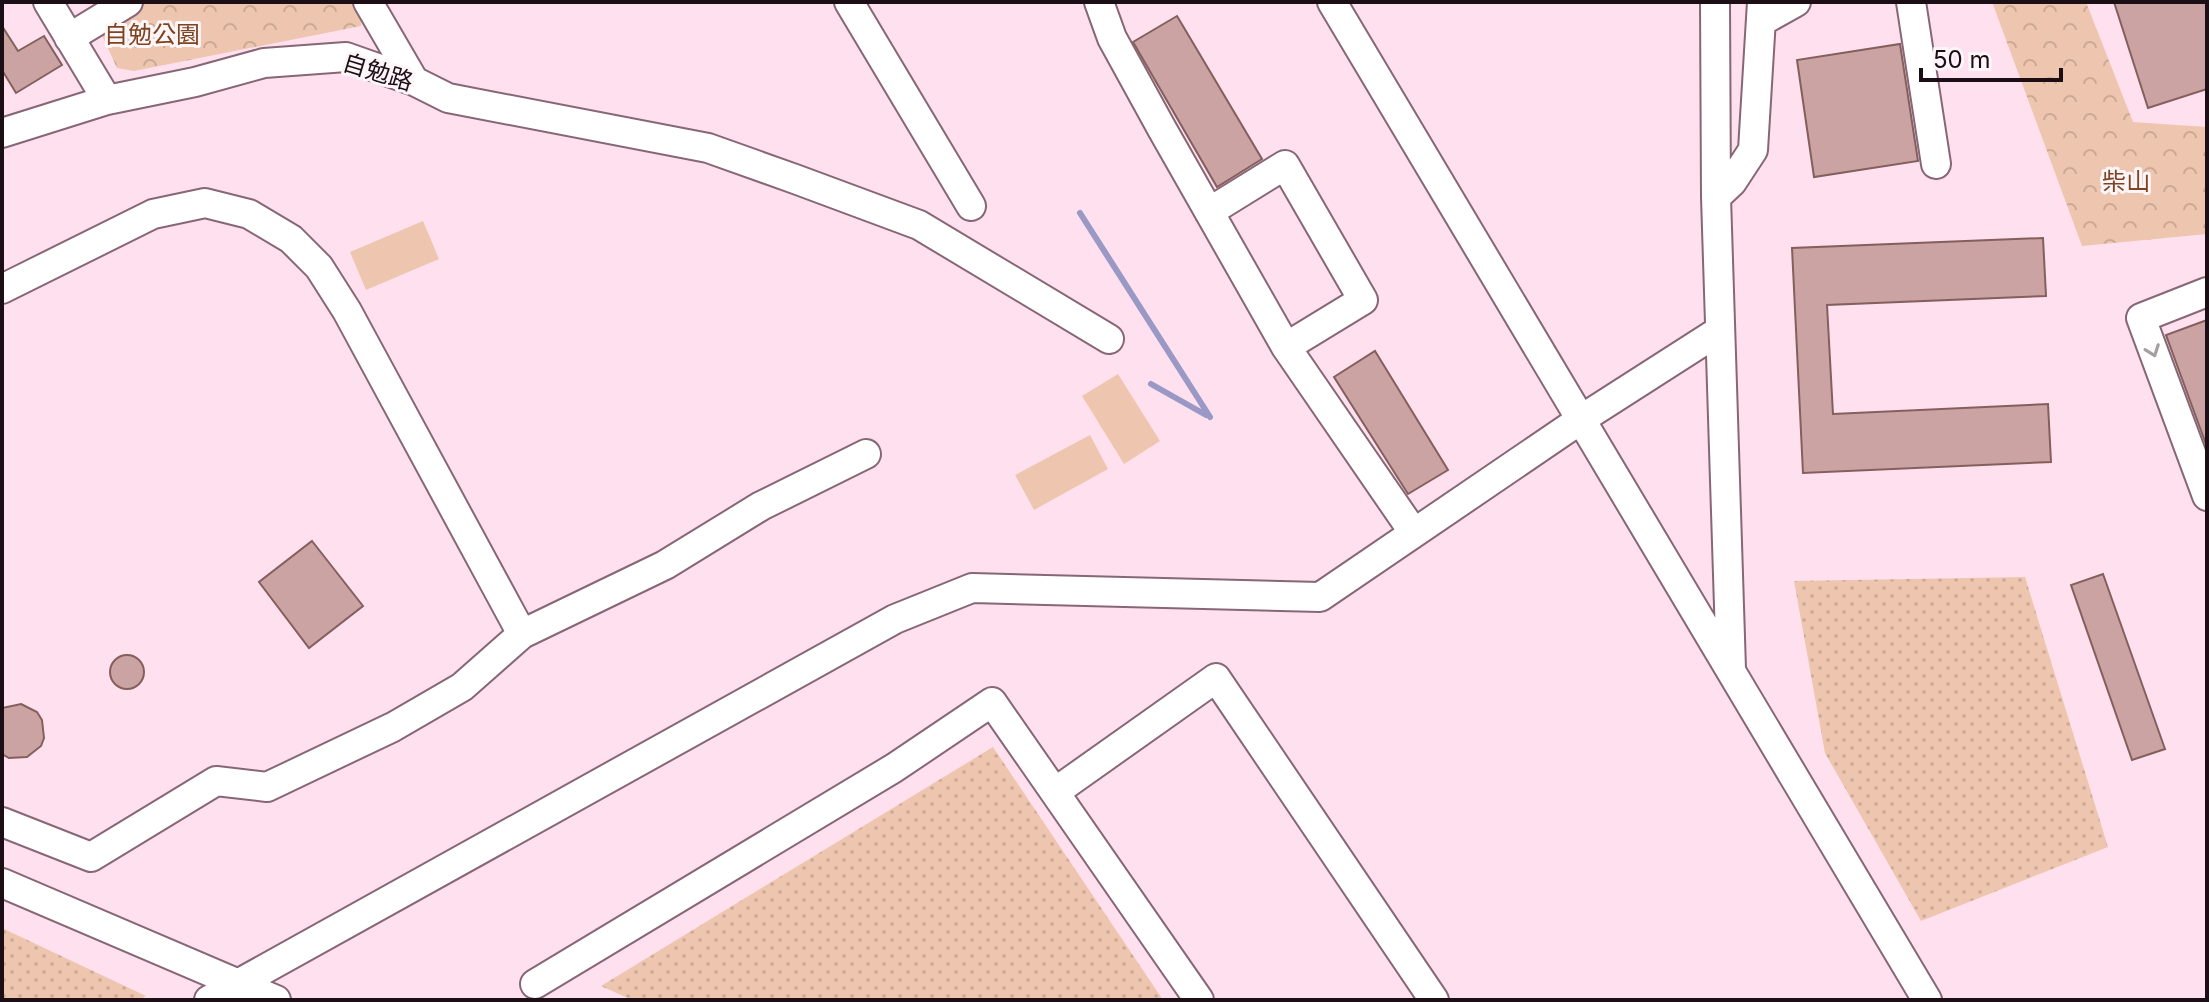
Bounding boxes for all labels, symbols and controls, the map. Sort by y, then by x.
park label: 自勉公園 [104,20,200,49]
scale bar [1921,32,2061,82]
text: 50 m [1933,45,1991,74]
street label: 自勉路 [339,48,417,96]
park label: 柴山 [2102,167,2150,196]
one-way arrow [2144,343,2160,357]

